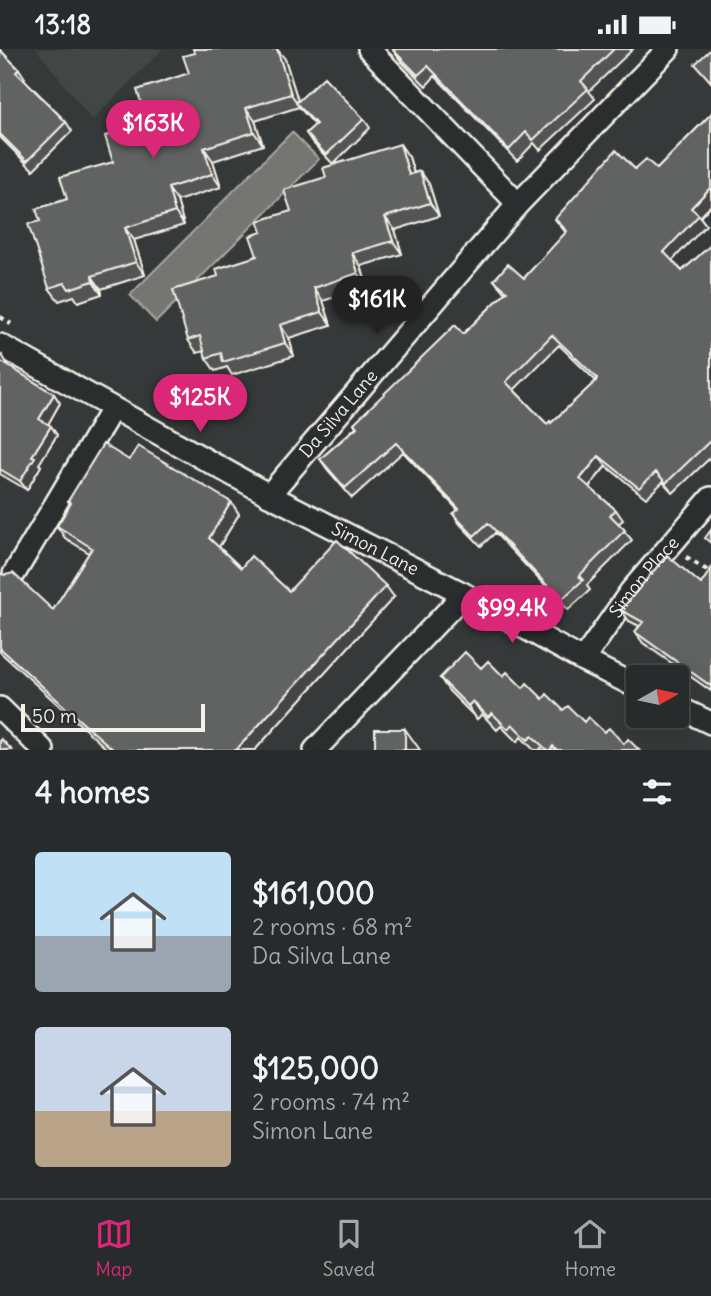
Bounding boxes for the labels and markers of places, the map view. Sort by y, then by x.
pin: $163K [104,101,202,160]
pin: $161K [328,277,426,336]
pin: $125K [151,375,249,434]
pin: $99.4K [455,585,569,645]

